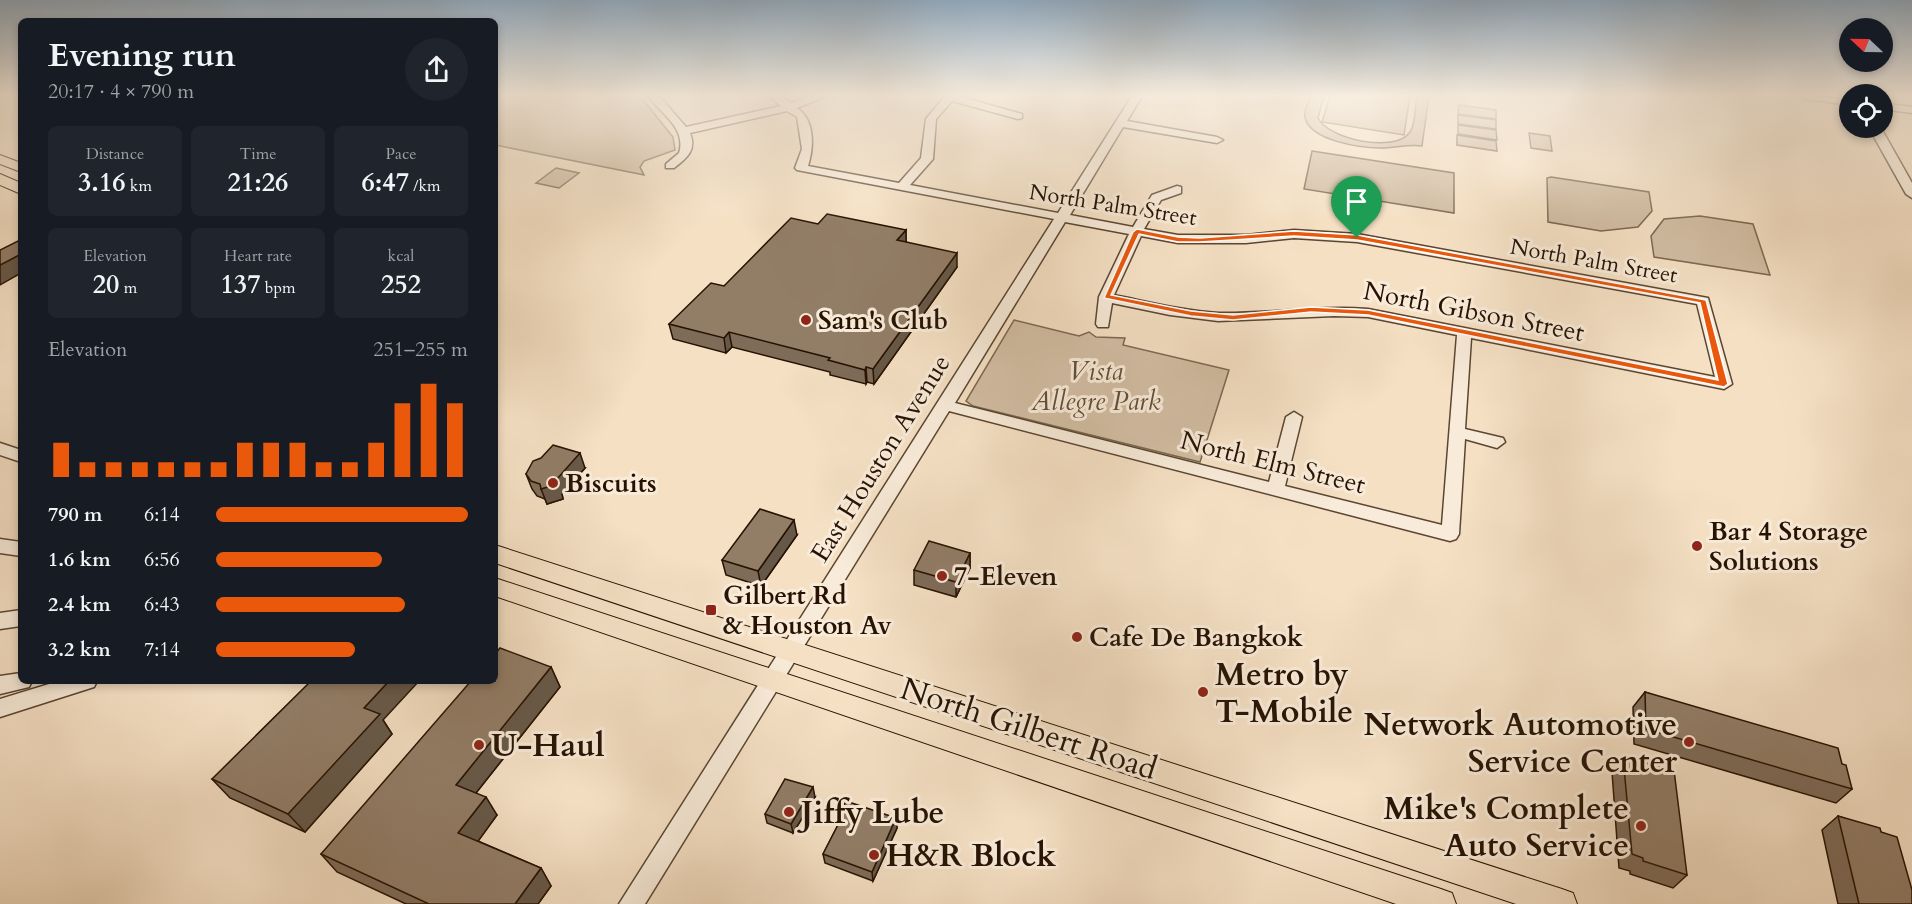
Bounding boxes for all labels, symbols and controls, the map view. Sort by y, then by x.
north arrow [1839,18,1893,72]
map controls [1839,18,1893,138]
text: Evening run [48,33,236,78]
button: share [405,38,468,101]
text: 20:17 · 4 × 790 m [48,78,194,105]
button: locate [1839,84,1893,138]
text: Distance [86,143,144,165]
text: Time [239,143,277,165]
text: Pace [386,143,416,165]
text: 3.16 [78,165,126,200]
text: 21:26 [228,165,288,200]
text: 6:47 [361,165,409,200]
text: km [126,175,152,197]
text: /km [409,175,441,197]
pin [1331,176,1382,238]
street label: North Palm Street [1027,177,1199,233]
icon: arrive [1340,185,1373,218]
street label: North Palm Street [1508,232,1680,290]
text: Elevation [83,245,147,267]
text: Heart rate [224,245,292,267]
text: kcal [388,245,414,267]
text: 20 [93,267,119,302]
text: 137 [221,267,261,302]
text: 252 [381,267,421,302]
street label: North Gibson Street [1361,273,1587,350]
text: m [119,277,137,299]
text: bpm [261,277,295,299]
place label: Sam's Club [818,303,948,338]
marker: Sam's Club [799,313,813,327]
text: Elevation [48,336,127,363]
text: 251–255 m [373,336,468,363]
street label: East Houston Avenue [802,348,958,569]
park label: Vista Allegre Park [1030,354,1161,419]
street label: North Elm Street [1177,423,1369,502]
place label: Biscuits [565,466,657,501]
marker: Biscuits [546,476,560,490]
text: 790 m [48,501,103,528]
text: 6:14 [144,501,180,528]
place label: Bar 4 Storage Solutions [1709,514,1868,579]
marker: Bar 4 Storage Solutions [1690,539,1704,553]
text: 1.6 km [48,546,111,573]
text: 6:56 [144,546,180,573]
place label: 7-Eleven [954,559,1058,594]
marker: 7-Eleven [935,569,949,583]
place label: Gilbert Rd & Houston Av [723,578,892,643]
text: 2.4 km [48,591,111,618]
text: 6:43 [144,591,180,618]
marker: Gilbert Rd & Houston Av [704,603,718,617]
place label: Cafe De Bangkok [1089,620,1304,655]
marker: Cafe De Bangkok [1070,630,1084,644]
text: 3.2 km [48,636,111,663]
text: 7:14 [144,636,180,663]
place label: Metro by T-Mobile [1215,653,1353,734]
street label: North Gilbert Road [895,667,1163,791]
marker: Metro by T-Mobile [1196,685,1210,699]
place label: Network Automotive Service Center [1363,703,1677,784]
place label: U-Haul [491,724,604,768]
marker: Network Automotive Service Center [1682,735,1696,749]
marker: U-Haul [472,738,486,752]
place label: Mike's Complete Auto Service [1383,787,1629,868]
place label: Jiffy Lube [797,791,944,835]
marker: Jiffy Lube [782,805,796,819]
marker: Mike's Complete Auto Service [1634,819,1648,833]
place label: H&R Block [886,834,1056,878]
marker: H&R Block [867,848,881,862]

